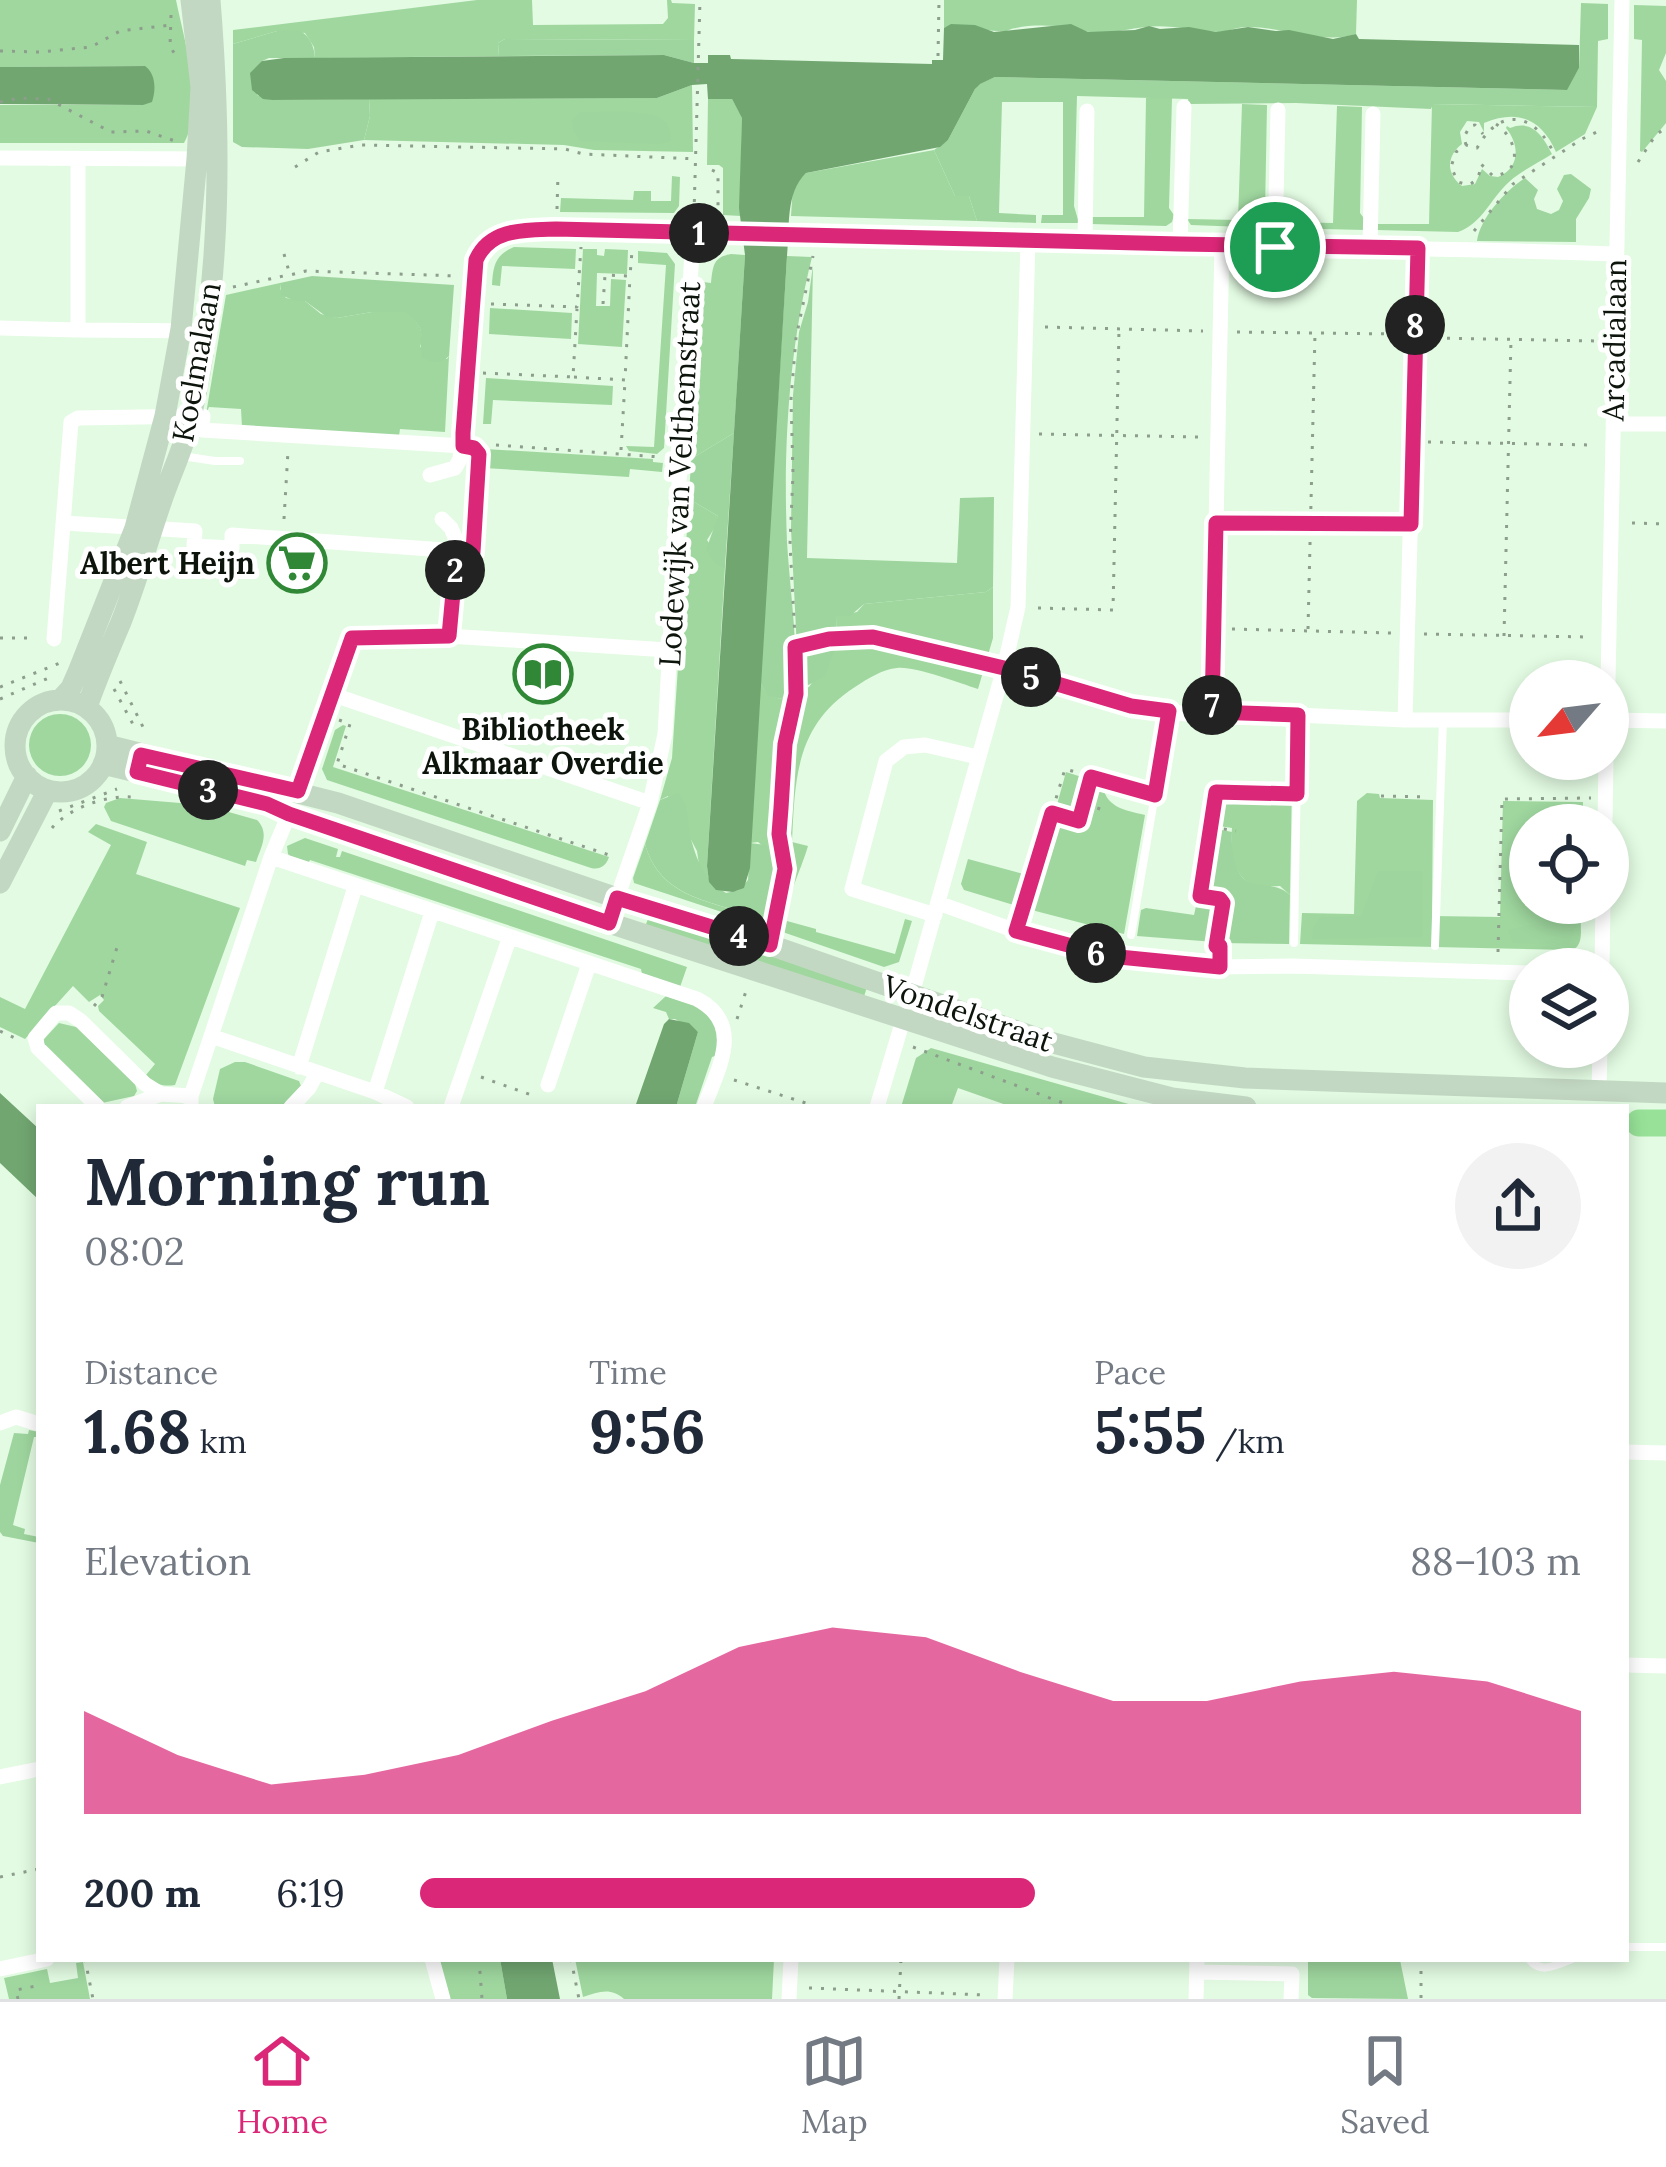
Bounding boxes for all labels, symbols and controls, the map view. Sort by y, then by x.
pin [1224,196,1326,298]
pin: 1 [669,203,729,263]
text: 1 [692,212,706,254]
icon: arrive [1242,214,1308,280]
street label: Arcadialaan [1594,259,1634,422]
street label: Koelmalaan [163,279,229,445]
street label: Lodewijk van Velthemstraat [650,280,709,668]
pin: 8 [1385,295,1445,355]
text: 8 [1406,304,1424,346]
supermarket icon: Albert Heijn [266,532,328,594]
pin: 2 [425,540,485,600]
place label: Albert Heijn [80,544,255,583]
text: 2 [446,549,464,591]
library icon: Bibliotheek Alkmaar Overdie [512,643,574,705]
pin: 5 [1001,647,1061,707]
text: 5 [1022,656,1040,698]
north arrow [1509,660,1629,780]
map controls [1509,660,1629,1068]
pin: 7 [1182,675,1242,735]
text: 7 [1204,684,1220,726]
place label: Bibliotheek Alkmaar Overdie [422,710,664,782]
pin: 3 [178,760,238,820]
text: 3 [199,769,217,811]
button: locate [1509,804,1629,924]
pin: 4 [709,906,769,966]
text: 4 [730,915,748,957]
pin: 6 [1066,923,1126,983]
text: 6 [1087,932,1105,974]
button: layers [1509,948,1629,1068]
street label: Vondelstraat [877,966,1058,1060]
text: Morning run [84,1139,490,1223]
button: share [1455,1143,1581,1269]
text: 08:02 [84,1226,185,1276]
text: Distance [84,1351,218,1393]
text: Time [589,1351,667,1393]
text: Pace [1094,1351,1166,1393]
text: 1.68 [84,1393,191,1469]
text: 9:56 [589,1393,705,1469]
text: 5:55 [1094,1393,1206,1469]
text: km [191,1420,247,1462]
text: /km [1206,1420,1285,1462]
text: Elevation [84,1536,252,1586]
text: 88–103 m [1410,1536,1581,1586]
text: 200 m [84,1868,201,1918]
text: 6:19 [276,1868,345,1918]
tab: Home [236,2028,328,2142]
tab: Map [801,2028,868,2142]
tab: Saved [1340,2028,1430,2142]

